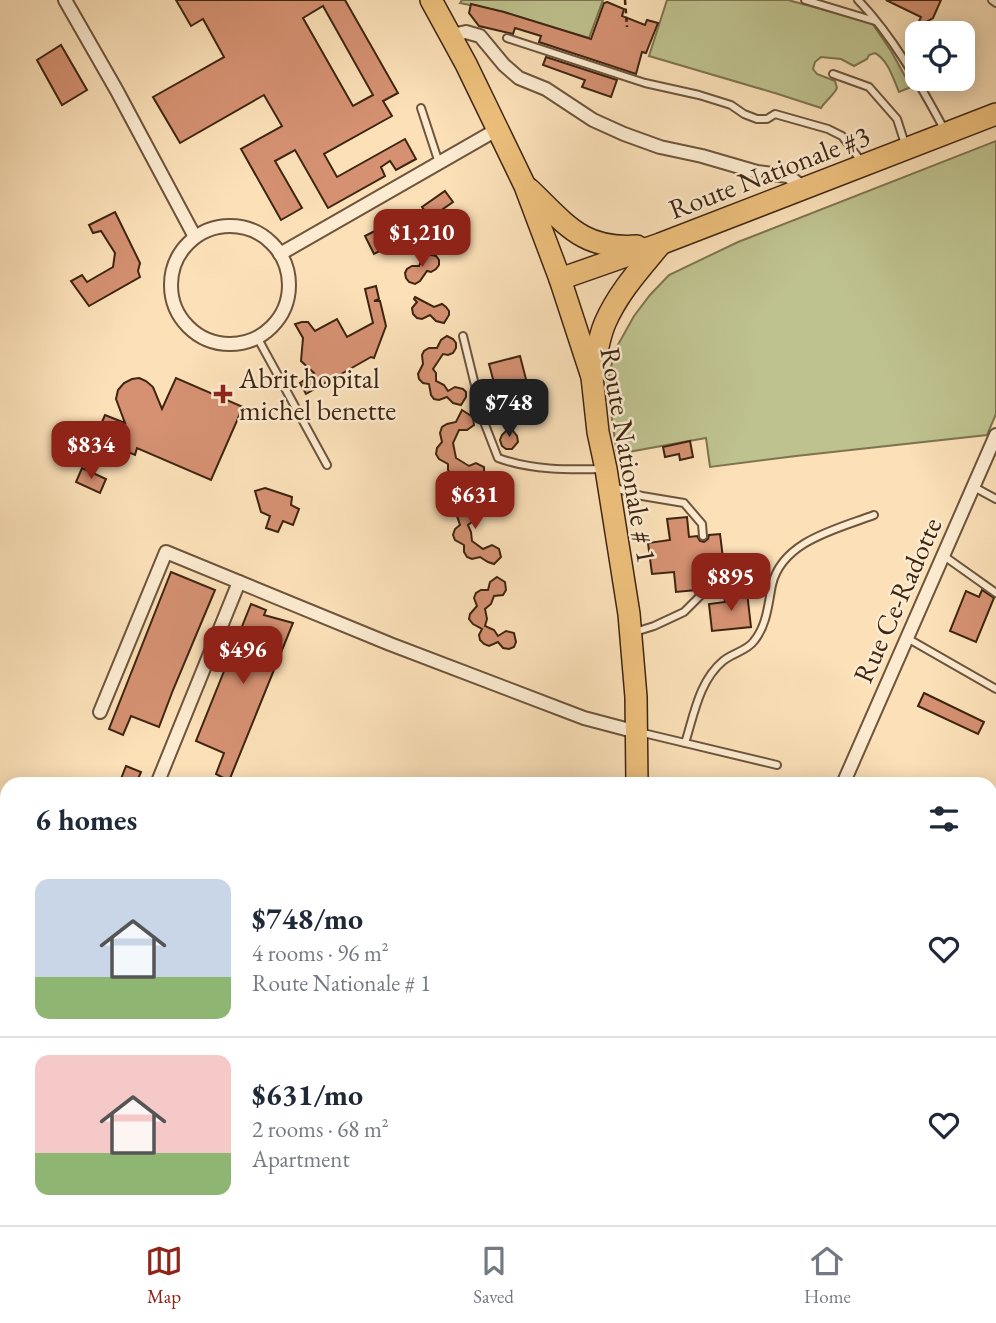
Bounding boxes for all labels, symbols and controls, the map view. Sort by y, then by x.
map controls [905,21,975,91]
button: locate [905,21,975,91]
street label: Route Nationale #3 [663,117,875,227]
pin: $1,210 [365,210,479,269]
text: $1,210 [390,217,454,247]
street label: Route Nationale # 1 [592,344,666,566]
place label: Abrit hopital michel benette [238,360,396,428]
pin: $748 [468,380,550,439]
marker: Abrit hopital michel benette [213,384,233,404]
text: $748 [485,387,533,417]
pin: $834 [50,421,132,481]
text: $834 [67,429,115,459]
pin: $631 [434,472,516,531]
text: $631 [451,479,499,509]
street label: Rue Ce-Radotte [844,512,950,688]
pin: $895 [690,554,772,613]
text: $895 [707,561,755,591]
pin: $496 [202,626,284,686]
text: $496 [219,634,267,664]
text: 6 homes [35,800,137,839]
icon: filters [925,800,963,838]
text: $748/mo [252,899,363,938]
icon: home [91,907,175,991]
icon: heart [925,930,963,968]
text: 4 rooms · 96 m² [252,938,389,968]
text: Route Nationale # 1 [252,968,431,998]
text: $631/mo [252,1075,363,1114]
icon: home [91,1083,175,1167]
icon: heart [925,1106,963,1144]
text: 2 rooms · 68 m² [252,1114,389,1144]
text: Apartment [252,1144,350,1174]
tab: Map [145,1242,183,1309]
tab: Saved [473,1242,514,1309]
tab: Home [804,1242,851,1309]

